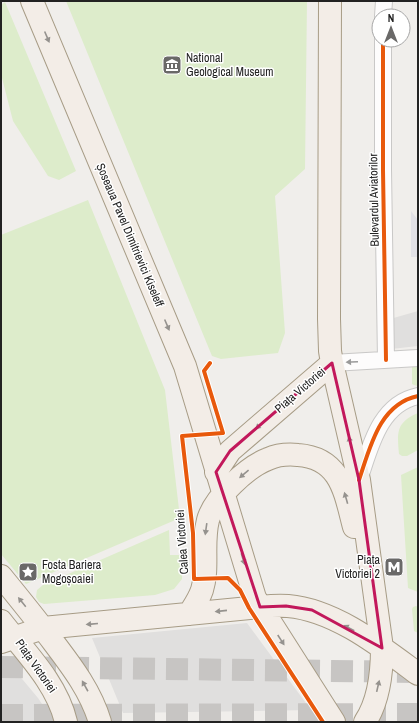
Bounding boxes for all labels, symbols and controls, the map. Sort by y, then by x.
north arrow [371,8,411,48]
text: N [388,11,394,25]
one-way arrow [44,31,51,43]
place label: National Geological Museum [186,50,274,80]
museum icon: National Geological Museum [161,54,183,76]
street label: Bulevardul Aviatorilor [365,152,383,247]
street label: Șoseaua Pavel Dimitrievici Kiseleff [92,161,168,310]
one-way arrow [164,319,171,331]
one-way arrow [346,358,358,365]
street label: Piața Victoriei [271,364,329,416]
one-way arrow [255,420,265,429]
one-way arrow [347,436,353,448]
one-way arrow [239,470,249,479]
one-way arrow [343,492,349,504]
street label: Calea Victoriei [172,509,192,575]
one-way arrow [203,523,209,535]
place label: Piața Victoriei 2 [335,552,381,582]
one-way arrow [240,553,246,565]
metro station icon: Piața Victoriei 2 [383,556,405,578]
place label: Fosta Bariera Mogoșoaiei [42,557,102,587]
place icon: Fosta Bariera Mogoșoaiei [17,561,39,583]
one-way arrow [18,596,26,607]
one-way arrow [215,607,227,614]
one-way arrow [86,620,98,627]
one-way arrow [343,624,355,631]
one-way arrow [277,634,285,645]
street label: Piața Victoriei [12,636,60,696]
one-way arrow [81,680,88,692]
one-way arrow [376,680,382,692]

